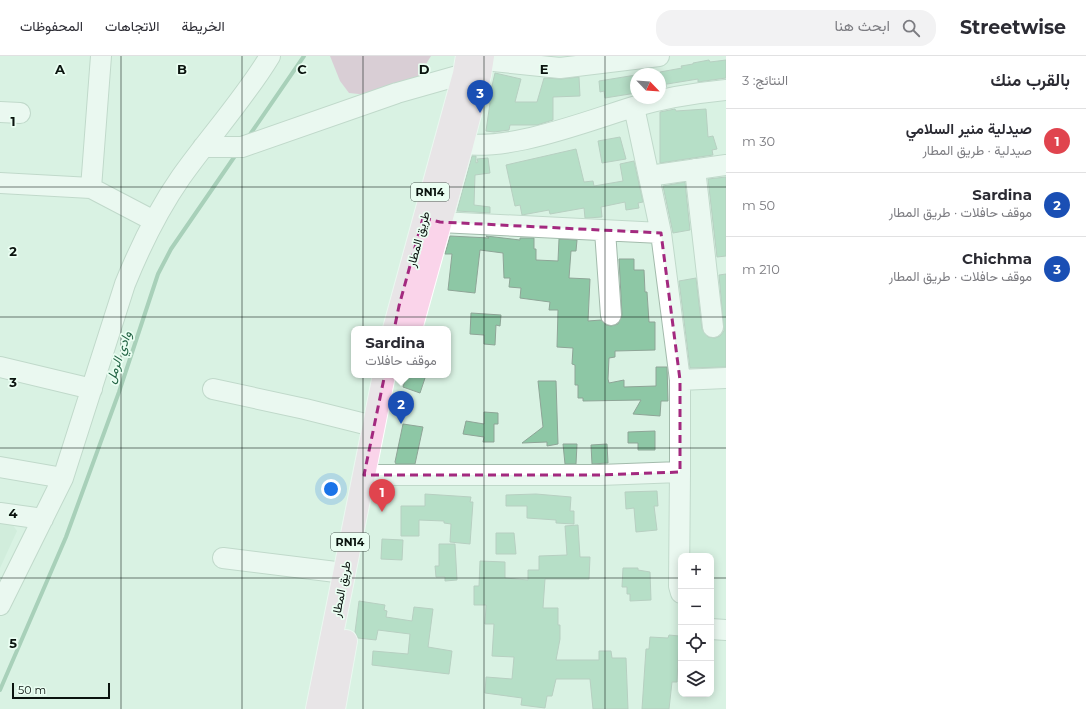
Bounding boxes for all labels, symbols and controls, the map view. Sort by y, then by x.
search box [656,10,936,46]
text: ابحث هنا [835,16,890,35]
text: Streetwise [960,16,1066,39]
text: المحفوظات [20,17,83,35]
text: الاتجاهات [105,17,159,35]
text: الخريطة [181,17,225,35]
icon: search [900,17,922,39]
text: A [54,61,66,77]
text: B [177,61,187,77]
text: C [297,61,307,77]
text: D [419,61,430,77]
text: E [540,61,549,77]
north arrow [630,68,666,104]
text: بالقرب منك [991,70,1070,90]
text: النتائج: 3 [742,72,788,88]
pin: 3 [467,80,493,113]
text: 1 [10,113,16,129]
text: صيدلية منير السلامي [906,119,1032,138]
text: 30 m [742,133,775,149]
text: 1 [1054,133,1060,149]
text: صيدلية · طريق المطار [922,142,1032,158]
road number: RN14 [411,183,449,201]
text: Sardina [972,185,1032,204]
text: 50 m [742,197,775,213]
text: 2 [1053,197,1061,213]
text: موقف حافلات · طريق المطار [889,204,1032,220]
street label: طريق المطار [403,209,434,270]
text: 2 [9,243,17,259]
text: Chichma [962,249,1032,268]
text: 210 m [742,261,780,277]
text: 3 [1053,261,1061,277]
text: موقف حافلات · طريق المطار [889,268,1032,284]
popup [351,326,451,378]
water label: وادي الرمل [102,329,137,386]
text: Sardina [365,333,425,352]
text: موقف حافلات [365,352,437,368]
text: 3 [8,374,17,390]
pin: 2 [388,391,414,424]
your location [321,479,341,499]
pin: 1 [369,479,395,512]
text: 4 [9,505,18,521]
road number: RN14 [331,533,369,551]
map controls [678,553,714,697]
button: + [678,553,714,589]
street label: طريق المطار [328,559,355,620]
button: − [678,589,714,625]
button: locate [678,625,714,661]
text: 5 [9,635,17,651]
button: layers [678,661,714,697]
scale bar [12,681,110,700]
text: 50 m [18,683,46,697]

